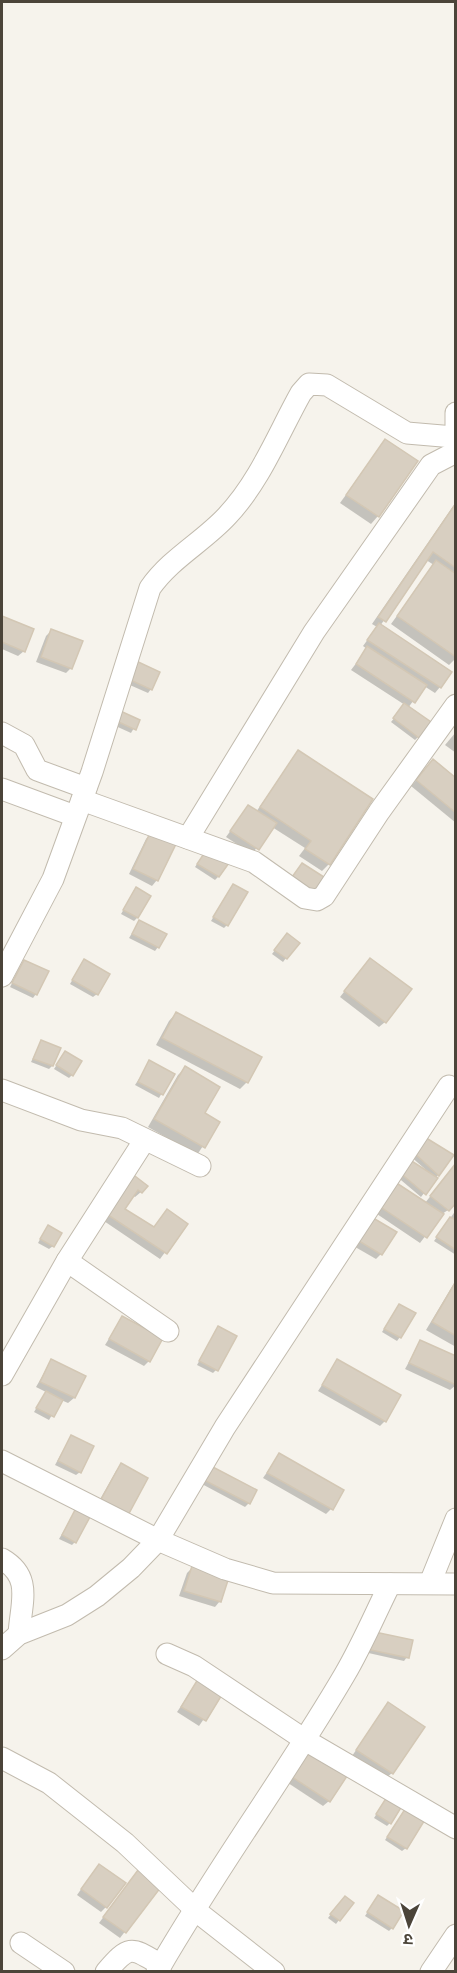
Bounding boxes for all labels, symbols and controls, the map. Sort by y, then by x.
north arrow [379,1895,439,1955]
text: उ [402,1928,414,1950]

